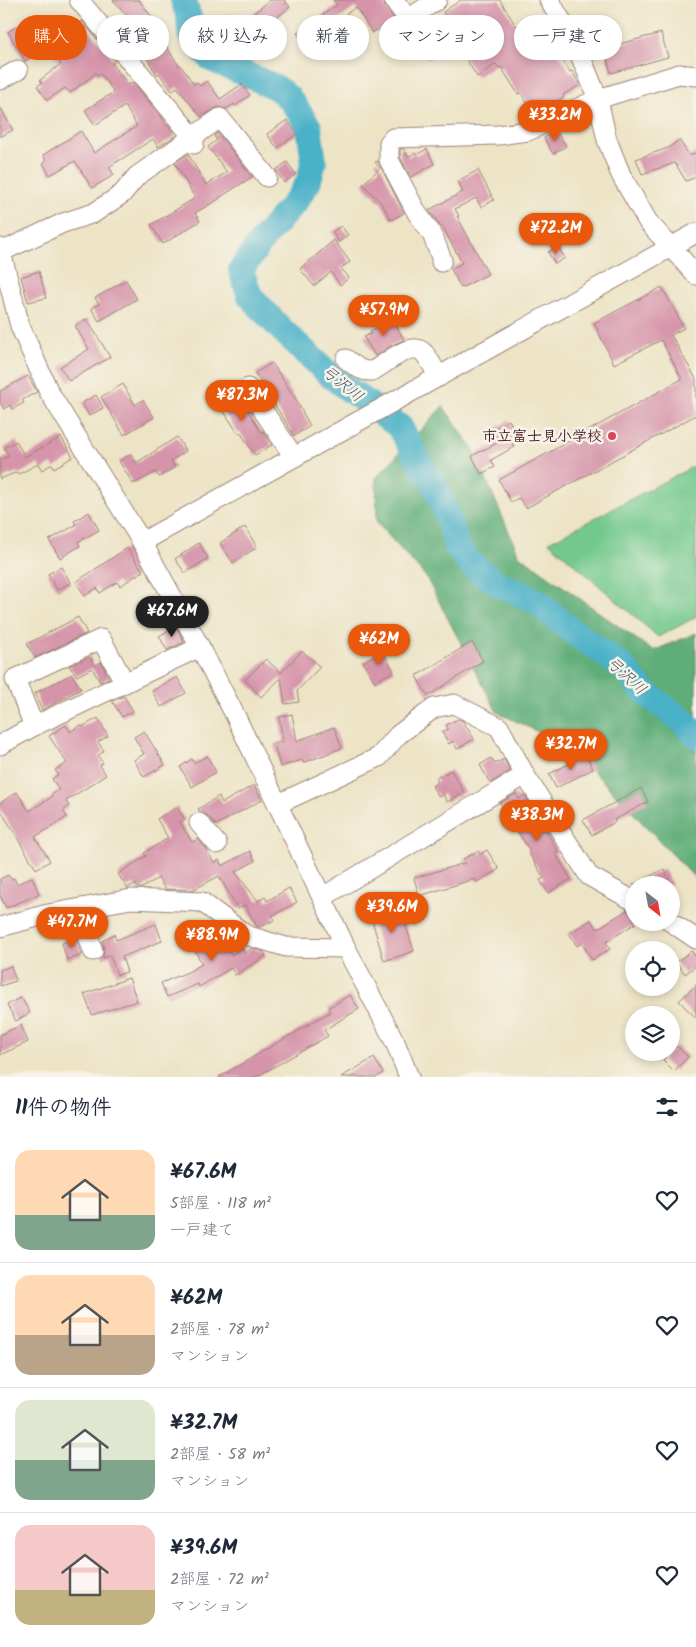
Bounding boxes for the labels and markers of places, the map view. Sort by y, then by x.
pin: ¥33.2M [514,100,596,142]
pin: ¥72.2M [515,212,597,255]
pin: ¥57.9M [343,294,425,337]
pin: ¥87.3M [201,380,283,422]
place label: 市立富士見小学校 [482,425,602,449]
marker: 市立富士見小学校 [606,430,618,442]
pin: ¥67.6M [131,596,213,638]
pin: ¥62M [349,624,409,666]
pin: ¥32.7M [530,728,612,771]
pin: ¥38.3M [496,800,578,842]
pin: ¥39.6M [351,892,433,934]
pin: ¥47.7M [31,906,113,949]
pin: ¥88.9M [171,920,253,962]

